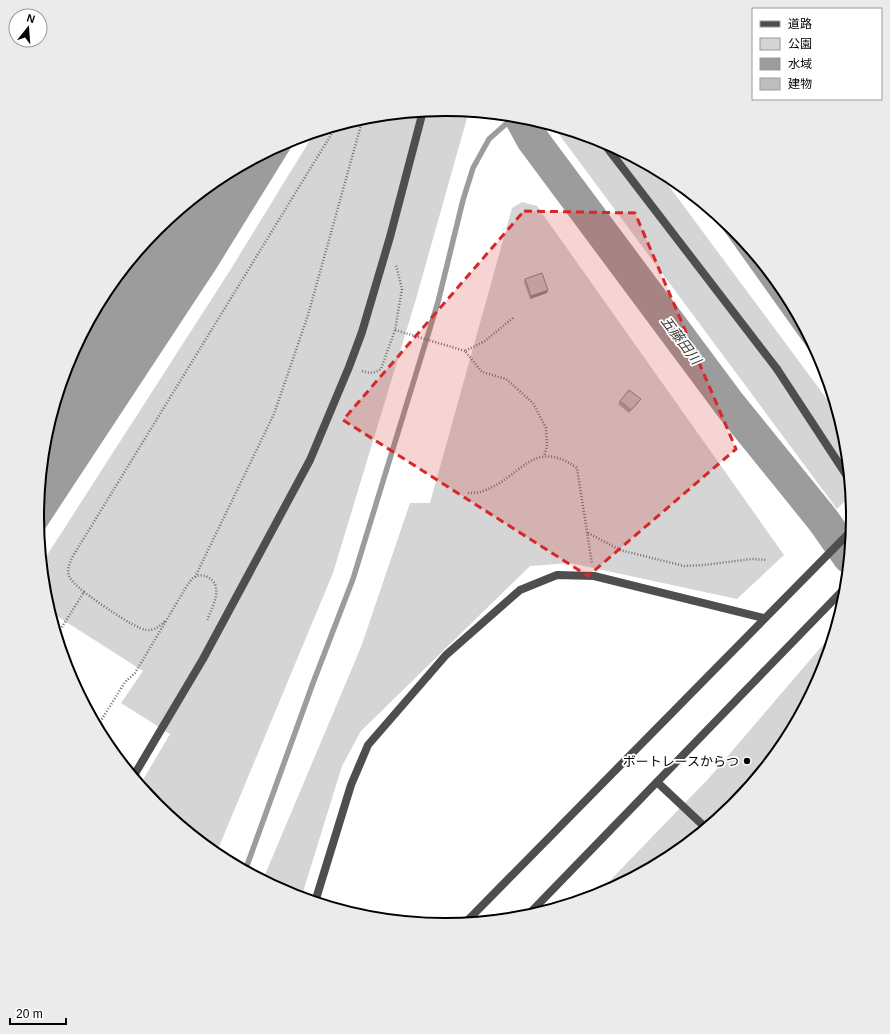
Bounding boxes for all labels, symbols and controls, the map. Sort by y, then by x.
north arrow [8,8,48,48]
legend [752,8,882,100]
text: N [25,12,37,25]
text: 道路 [788,17,812,31]
text: 公園 [788,37,812,51]
text: 水域 [788,57,812,71]
text: 建物 [788,77,812,91]
water label: 五藤田川 [658,313,705,369]
place label: ボートレースからつ [623,754,739,769]
marker: ボートレースからつ [742,756,752,766]
scale bar [10,1000,66,1026]
text: 20 m [16,1007,43,1021]

